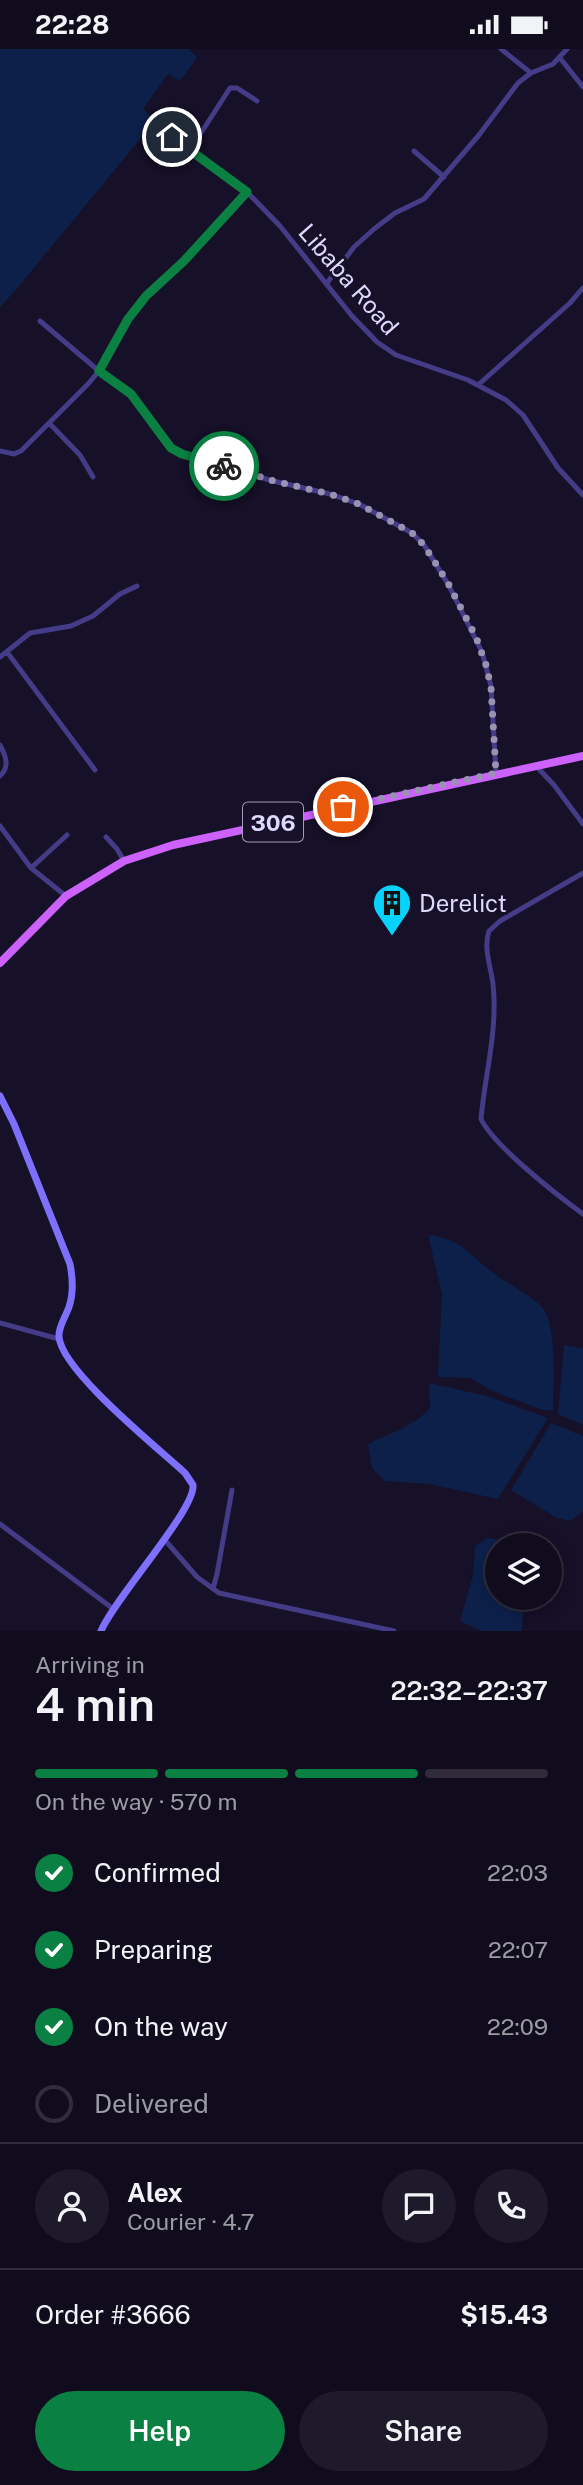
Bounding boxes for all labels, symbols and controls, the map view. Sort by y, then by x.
text: 22:28 [35,9,110,40]
pin [142,107,202,167]
icon: home [153,118,191,156]
street label: Libaba Road [293,218,405,340]
courier [189,431,259,501]
icon: bike [205,447,243,485]
pin [313,777,373,837]
icon: bag [324,788,362,826]
road number: 306 [243,803,303,841]
building icon: Derelict [371,882,413,937]
place label: Derelict [419,889,507,917]
map controls [485,1533,562,1610]
button: layers [485,1533,562,1610]
text: Arriving in [35,1651,145,1678]
text: 22:32–22:37 [391,1675,548,1706]
text: 4 min [35,1677,155,1731]
text: On the way · 570 m [35,1788,237,1815]
icon: check [35,1854,73,1892]
text: Confirmed [94,1857,221,1888]
text: 22:03 [487,1859,548,1886]
icon: check [35,1931,73,1969]
text: Preparing [94,1934,213,1965]
text: 22:07 [488,1936,548,1963]
icon: check [35,2008,73,2046]
text: On the way [94,2011,228,2042]
text: 22:09 [487,2013,548,2040]
text: Delivered [94,2088,209,2119]
button: person [35,2169,109,2243]
button: chat [382,2169,456,2243]
button: phone [474,2169,548,2243]
text: Alex [127,2177,183,2208]
text: Courier · 4.7 [127,2208,255,2235]
text: Order #3666 [35,2299,191,2330]
text: $15.43 [460,2299,548,2330]
button: Help [35,2391,285,2471]
button: Share [299,2391,548,2471]

